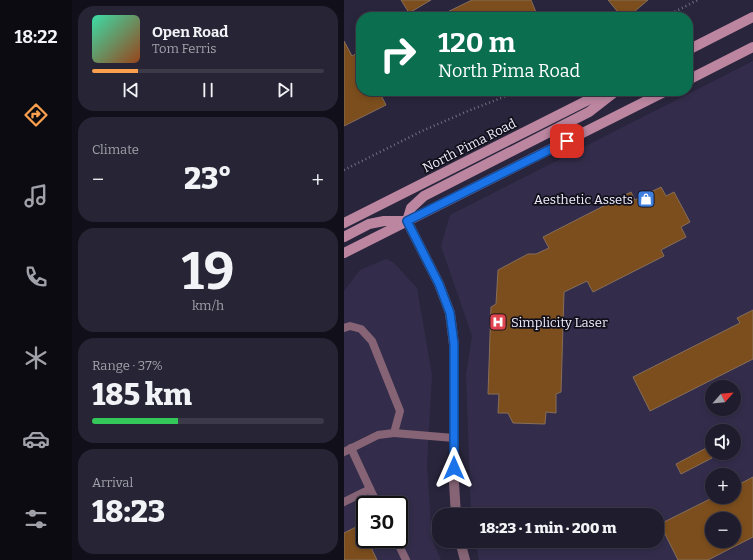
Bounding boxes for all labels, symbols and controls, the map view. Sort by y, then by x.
text: Open Road [152,23,228,41]
text: 18:22 [14,26,58,48]
text: 120 m [438,26,515,59]
icon: right [372,28,424,80]
text: Tom Ferris [152,41,216,56]
text: North Pima Road [438,60,580,82]
icon: previous [120,79,142,101]
icon: pause [197,79,219,101]
icon: next [274,79,296,101]
icon: directions [22,101,50,129]
street label: North Pima Road [420,115,519,175]
pin [550,124,584,158]
icon: arrive [556,130,578,152]
text: Climate [92,142,139,157]
text: 23° [184,161,232,197]
text: − [92,166,104,193]
text: + [311,166,324,193]
icon: music [22,182,50,210]
shop icon: Aesthetic Assets [636,189,656,209]
place label: Aesthetic Assets [534,192,633,207]
text: 19 [181,240,235,303]
icon: phone [22,263,50,291]
text: km/h [192,298,224,313]
hospital icon: Simplicity Laser [488,312,508,332]
place label: Simplicity Laser [511,315,608,330]
icon: climate [22,344,50,372]
text: Range · 37% [92,358,163,373]
text: 185 km [92,377,192,413]
north arrow [705,380,741,416]
map controls [705,380,741,548]
button: sound [705,424,741,460]
icon: car [22,425,50,453]
position arrow [433,447,475,489]
button: + [705,468,741,504]
text: Arrival [92,475,133,490]
text: 18:23 [92,494,165,530]
speed limit sign: 30 [356,496,408,548]
icon: filters [22,505,50,533]
button: − [705,512,741,548]
text: 18:23 · 1 min · 200 m [480,519,616,537]

